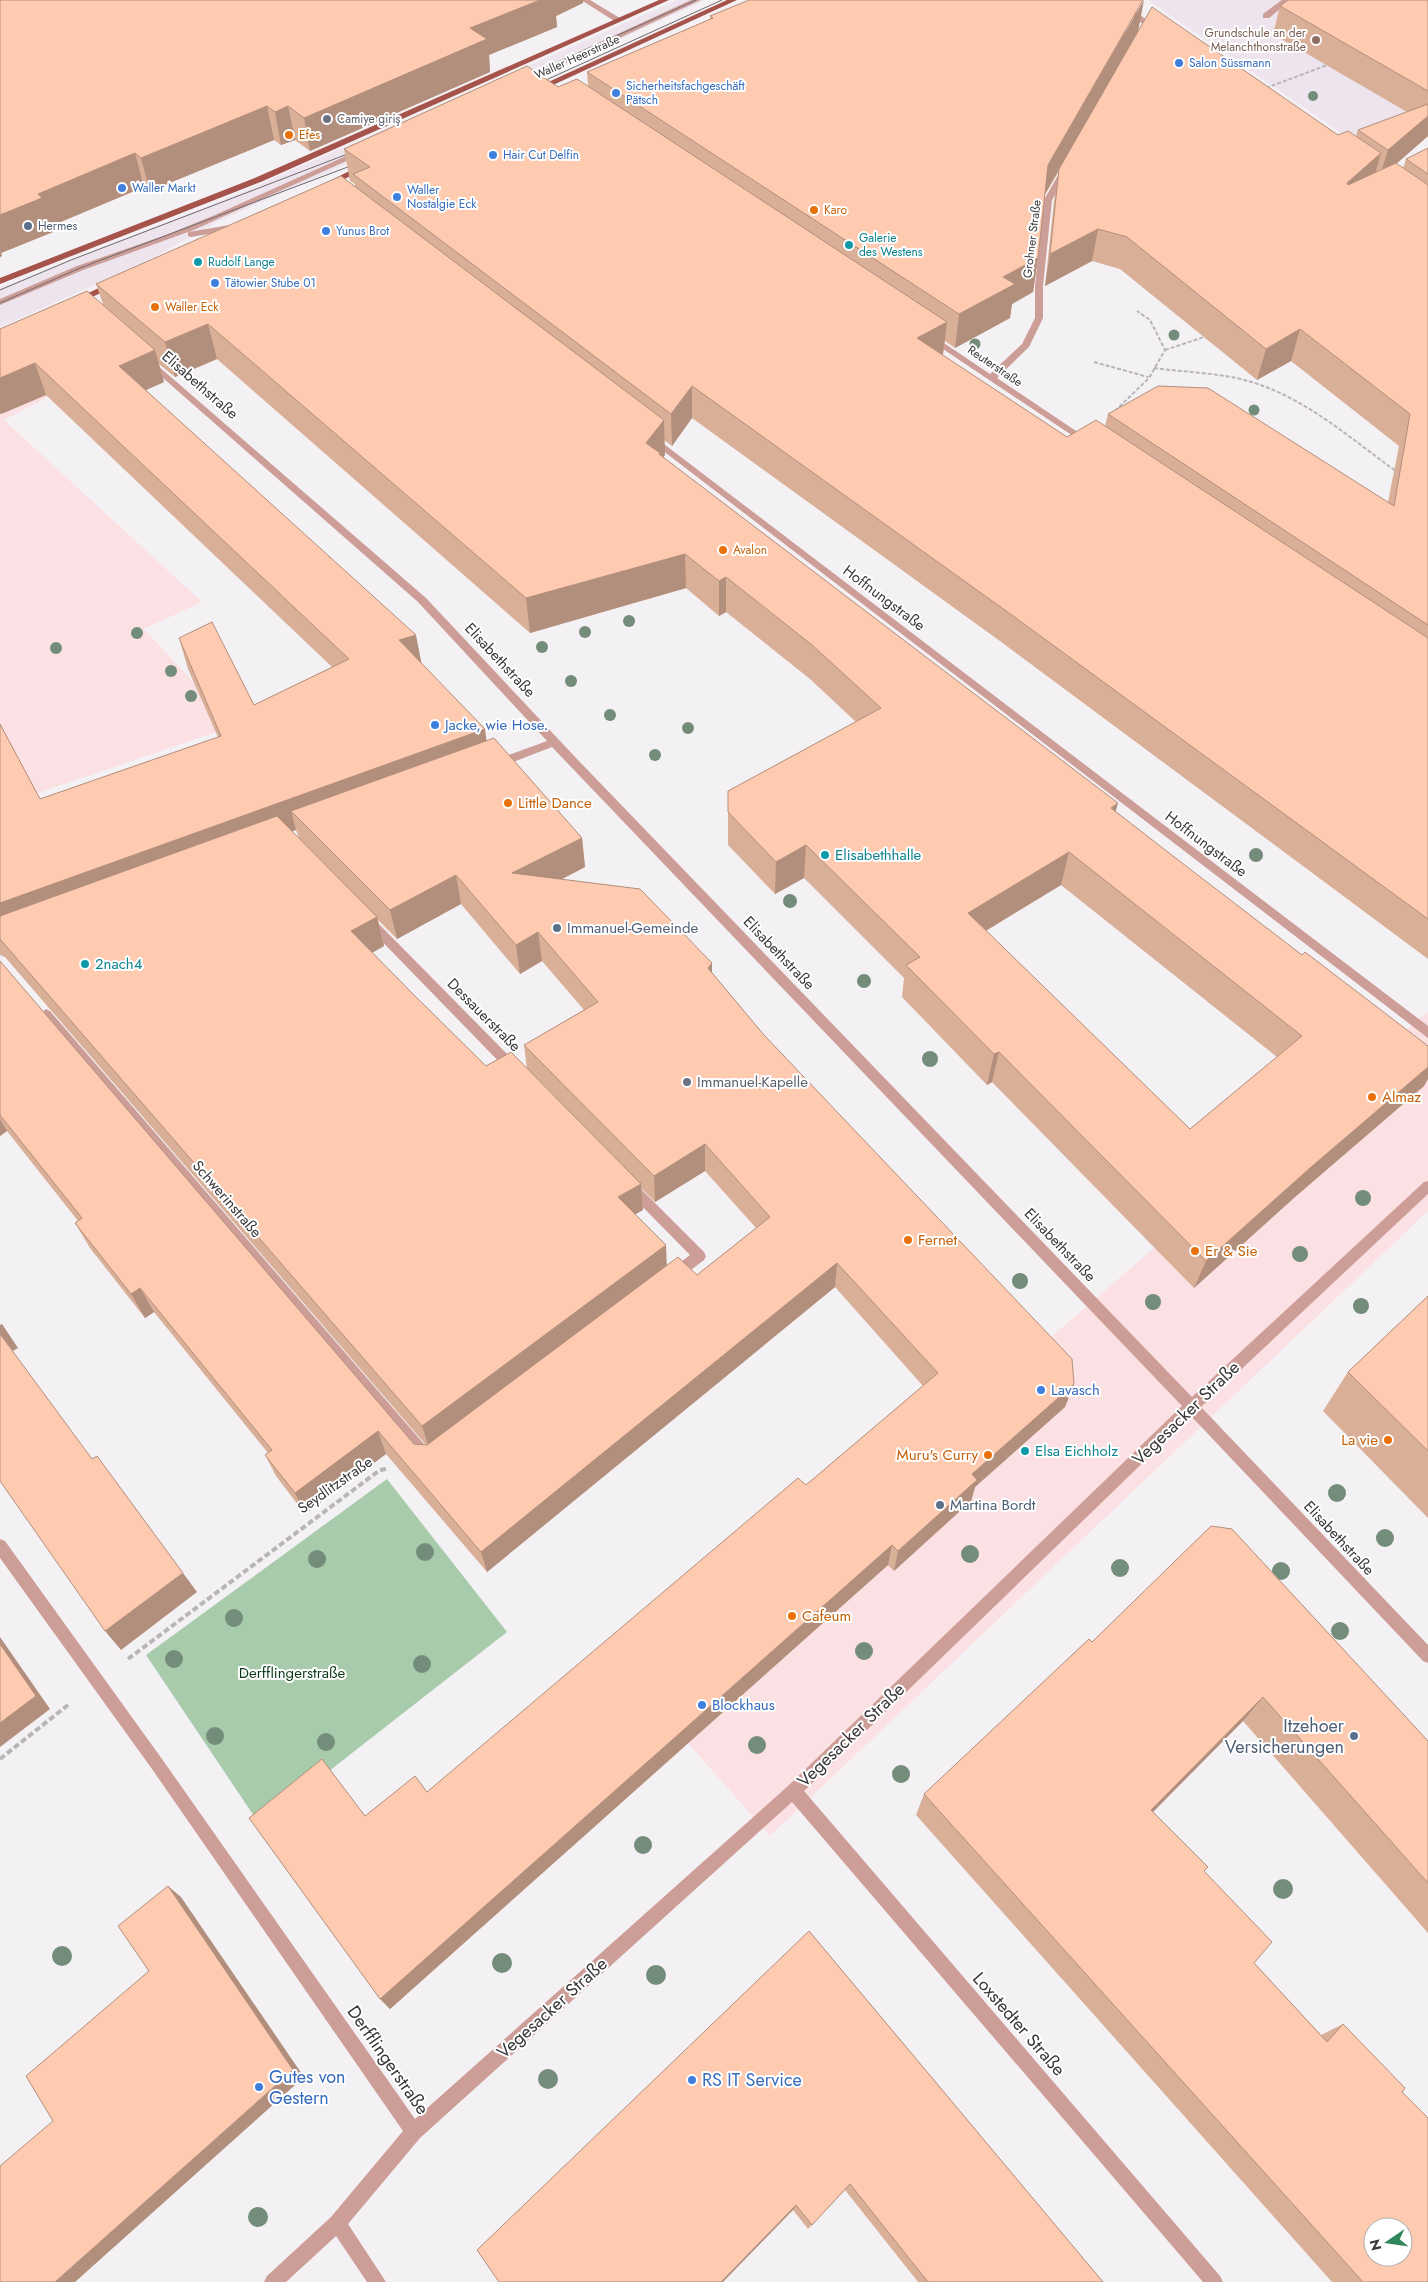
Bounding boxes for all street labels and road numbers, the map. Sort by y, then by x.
street label: Waller Heerstraße [532,30,622,84]
street label: Grohner Straße [1018,199,1046,279]
street label: Reuterstraße [964,341,1026,391]
street label: Elisabethstraße [157,346,243,425]
street label: Hoffnungstraße [838,560,930,636]
street label: Elisabethstraße [460,618,541,702]
street label: Hoffnungstraße [1160,806,1252,882]
street label: Elisabethstraße [738,911,820,995]
street label: Dessauerstraße [442,973,526,1057]
street label: Schwerinstraße [187,1156,267,1243]
street label: Elisabethstraße [1019,1203,1101,1287]
street label: Vegesacker Straße [1126,1355,1246,1471]
street label: Seydlitzstraße [293,1451,377,1519]
street label: Elisabethstraße [1299,1496,1380,1580]
street label: Vegesacker Straße [791,1677,911,1793]
street label: Vegesacker Straße [491,1951,613,2065]
street label: Loxstedter Straße [967,1966,1071,2082]
street label: Derfflingerstraße [341,2000,435,2120]

